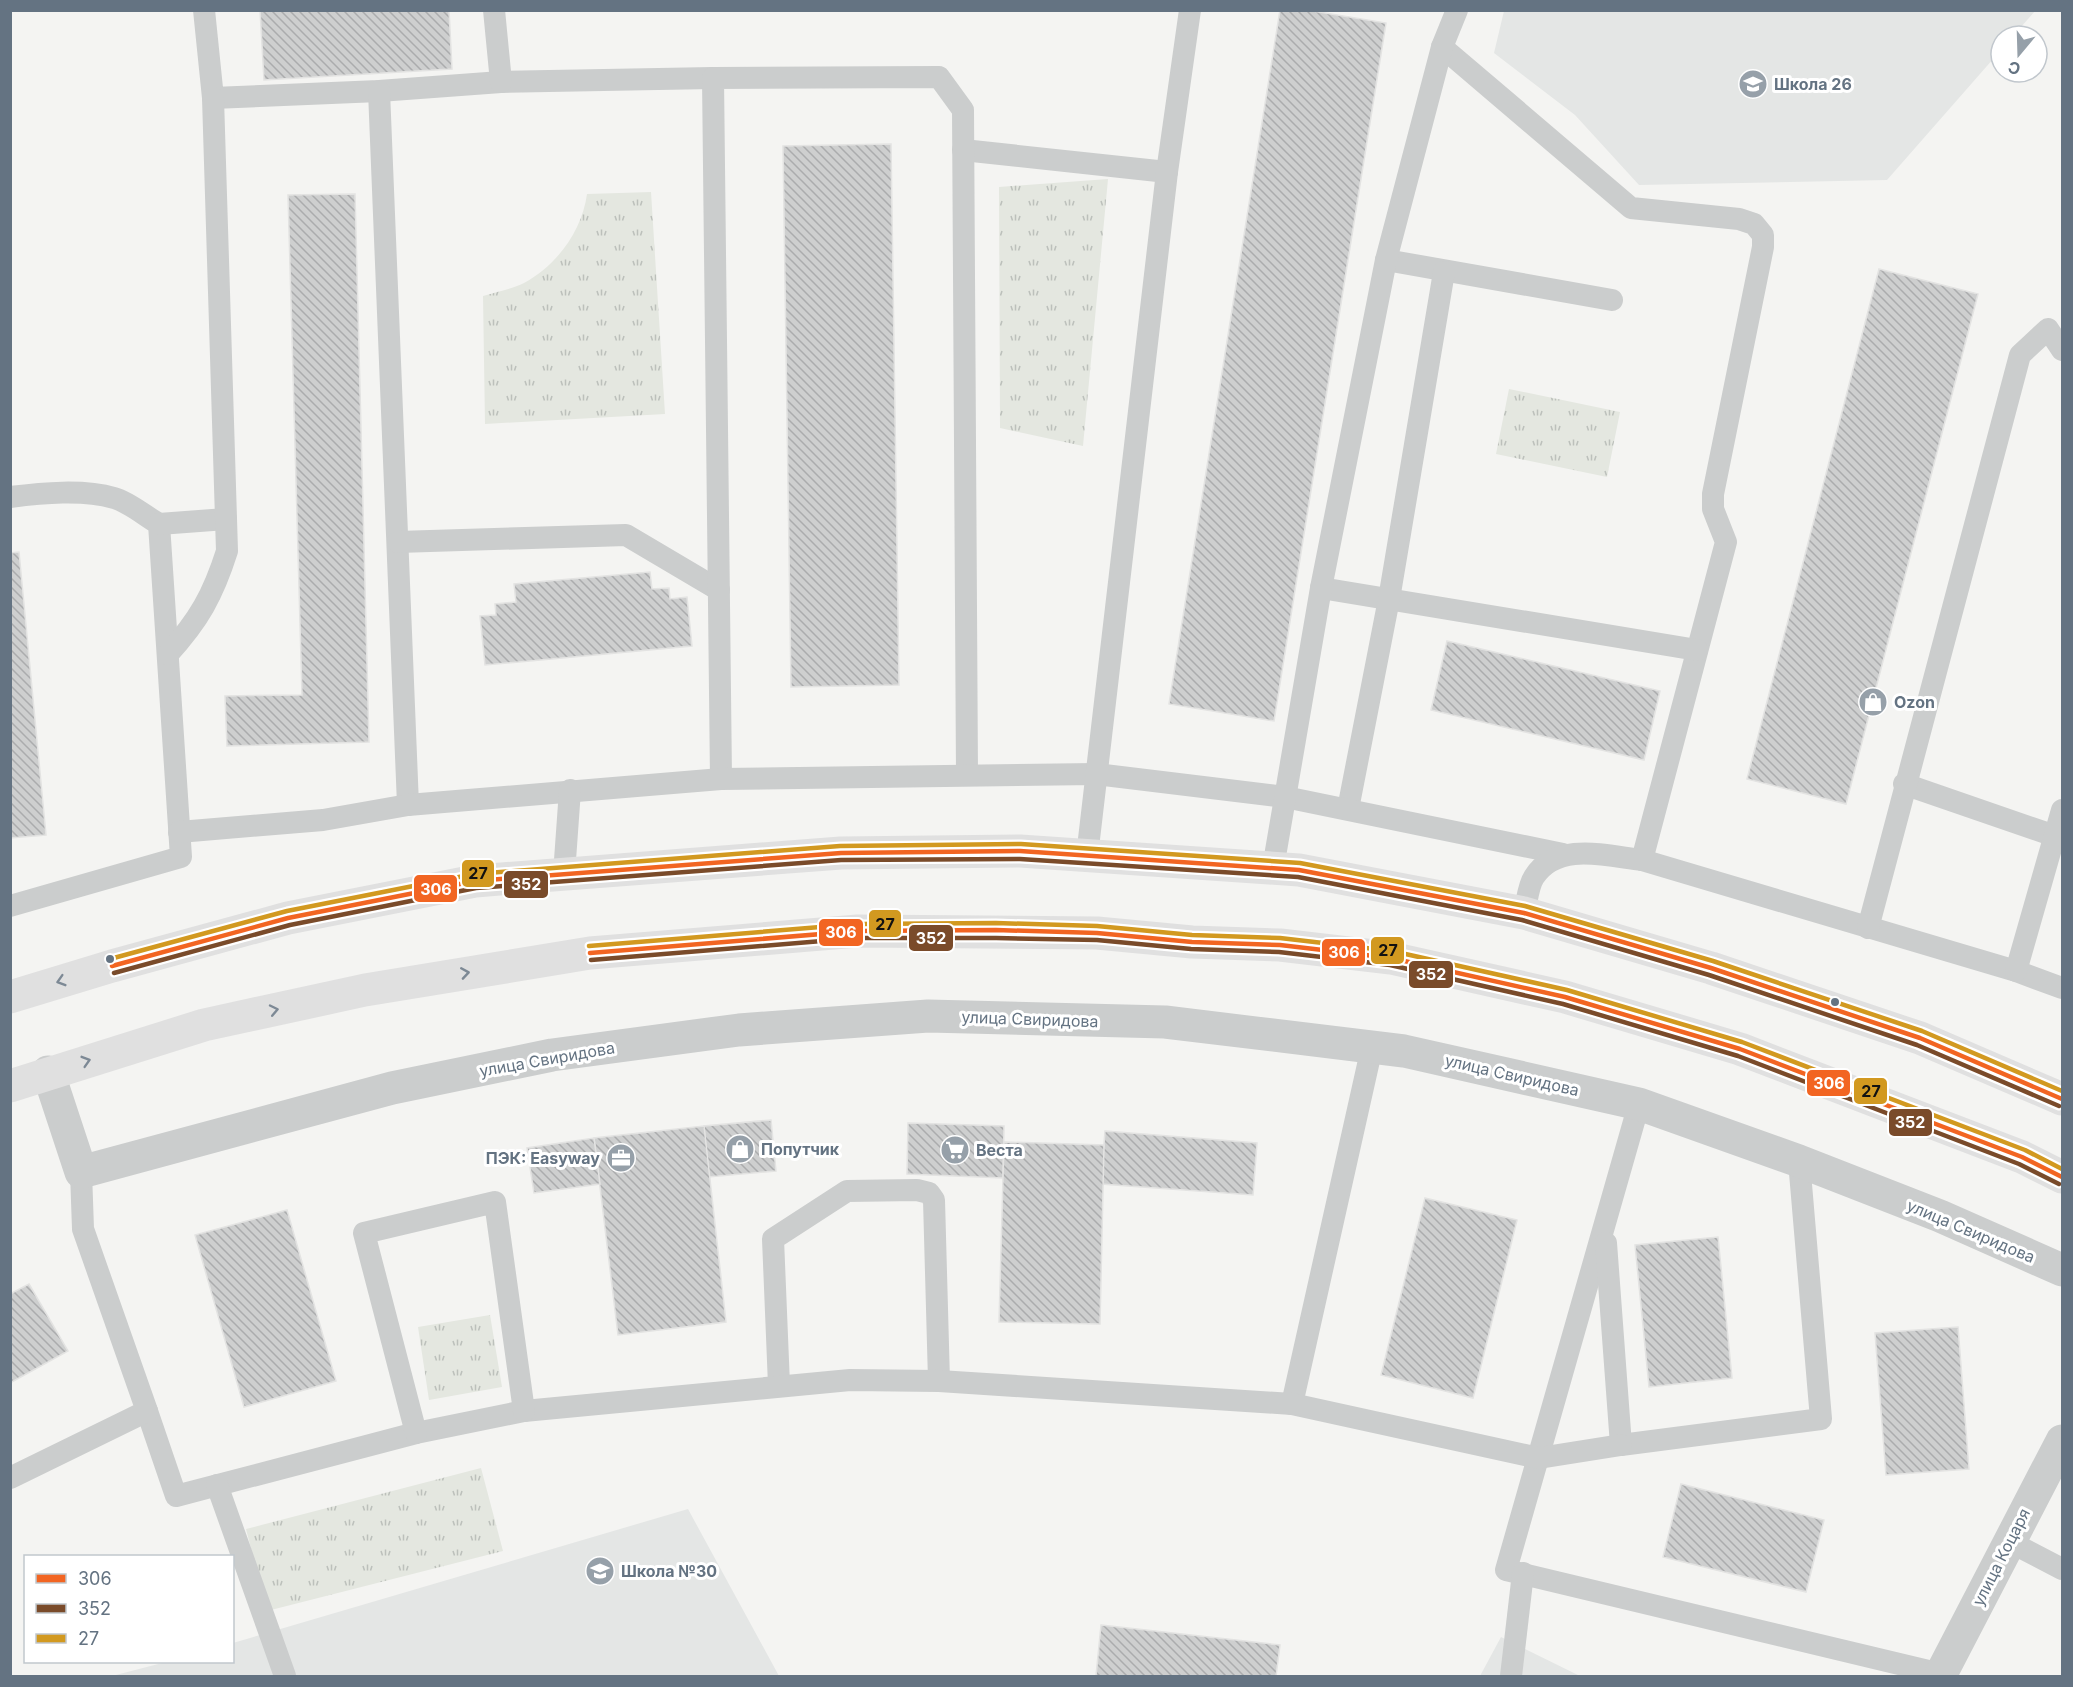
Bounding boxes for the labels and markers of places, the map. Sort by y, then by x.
school or university icon: Школа 26 [1737,68,1769,100]
place label: Школа 26 [1774,74,1852,94]
shop icon: Ozon [1857,686,1889,718]
place label: Ozon [1894,692,1935,712]
unlabelled marker [104,953,116,965]
unlabelled marker [1829,996,1841,1008]
shop icon: Попутчик [724,1133,756,1165]
supermarket icon: Веста [939,1134,971,1166]
place label: Попутчик [761,1139,840,1159]
place label: Веста [976,1140,1023,1160]
office icon: ПЭК: Easyway [605,1142,637,1174]
place label: ПЭК: Easyway [486,1148,600,1168]
school or university icon: Школа №30 [584,1555,616,1587]
place label: Школа №30 [621,1561,717,1581]

